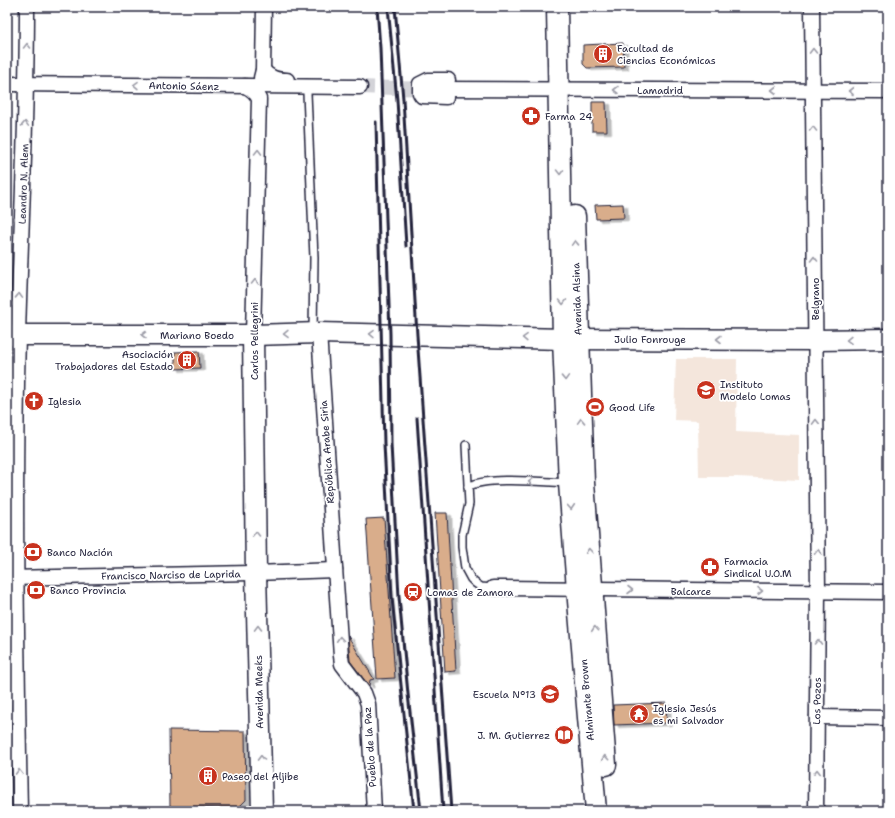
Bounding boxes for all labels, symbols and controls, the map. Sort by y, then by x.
place label: Facultad de Ciencias Económicas [617,42,716,67]
one-way arrow [23,43,31,49]
building icon: Facultad de Ciencias Económicas [592,43,614,65]
one-way arrow [808,48,817,54]
street label: Antonio Sáenz [149,79,219,93]
one-way arrow [133,81,139,89]
street label: Lamadrid [637,84,684,97]
one-way arrow [613,86,619,94]
one-way arrow [771,86,777,94]
one-way arrow [848,87,854,95]
pharmacy icon: Farma 24 [520,105,542,127]
place label: Farma 24 [545,110,592,123]
one-way arrow [21,121,29,127]
one-way arrow [809,126,817,132]
street label: Leandro N. Alem [15,143,31,224]
one-way arrow [254,149,262,155]
one-way arrow [556,169,564,175]
one-way arrow [571,240,580,246]
one-way arrow [810,256,818,262]
street label: Avenida Alsina [569,262,585,335]
street label: Belgrano [809,278,822,320]
one-way arrow [250,279,259,285]
one-way arrow [15,293,24,299]
one-way arrow [558,299,567,305]
street label: Carlos Pellegrini [248,302,261,380]
street label: Mariano Boedo [160,329,234,342]
one-way arrow [283,330,289,338]
one-way arrow [369,330,375,338]
one-way arrow [141,331,147,339]
one-way arrow [522,333,528,342]
street label: Julio Fonrouge [614,333,686,346]
one-way arrow [716,335,722,343]
one-way arrow [846,336,852,344]
place label: Asociación Trabajadores del Estado [55,348,173,373]
building icon: Asociación Trabajadores del Estado [176,349,198,371]
one-way arrow [561,375,569,381]
place label: Instituto Modelo Lomas [720,378,791,403]
school or university icon: Instituto Modelo Lomas [695,379,717,401]
church icon: Iglesia [23,390,45,412]
place label: Iglesia [48,395,82,408]
sports icon: Good Life [584,396,606,418]
street label: República Arabe Siria [317,399,337,504]
place label: Good Life [609,401,656,414]
one-way arrow [577,418,586,424]
one-way arrow [812,419,820,425]
one-way arrow [528,478,534,486]
one-way arrow [566,504,575,510]
one-way arrow [252,531,260,537]
bank icon: Banco Nación [22,541,44,563]
place label: Banco Nación [47,546,113,559]
one-way arrow [584,548,593,554]
one-way arrow [814,549,822,555]
place label: Farmacia Sindical U.O.M [724,555,792,580]
pharmacy icon: Farmacia Sindical U.O.M [699,556,721,578]
street label: Francisco Narciso de Laprida [101,567,242,583]
bank icon: Banco Provincia [25,579,47,601]
station icon: Lomas de Zamora [402,581,424,603]
place label: Banco Provincia [50,584,127,597]
street label: Balcarce [671,585,712,598]
place label: Lomas de Zamora [427,586,514,599]
one-way arrow [627,586,633,594]
one-way arrow [757,587,763,595]
one-way arrow [254,625,262,631]
one-way arrow [590,626,599,632]
one-way arrow [335,636,344,642]
one-way arrow [814,639,822,645]
street label: Avenida Meeks [252,655,266,729]
street label: Almirante Brown [577,659,597,741]
street label: Los Pozos [810,677,824,725]
school or university icon: Escuela Nº13 [539,683,561,705]
place label: Escuela Nº13 [473,688,536,701]
place label: Iglesia Jesús es mi Salvador [653,702,725,727]
temple icon: Iglesia Jesús es mi Salvador [628,703,650,725]
street label: Pueblo de la Paz [361,706,379,788]
library icon: J. M. Gutierrez [553,724,575,746]
place label: J. M. Gutierrez [477,729,550,742]
one-way arrow [257,755,265,761]
one-way arrow [601,755,610,761]
building icon: Paseo del Aljibe [197,765,219,787]
one-way arrow [15,769,24,775]
one-way arrow [813,769,821,775]
place label: Paseo del Aljibe [222,770,299,783]

